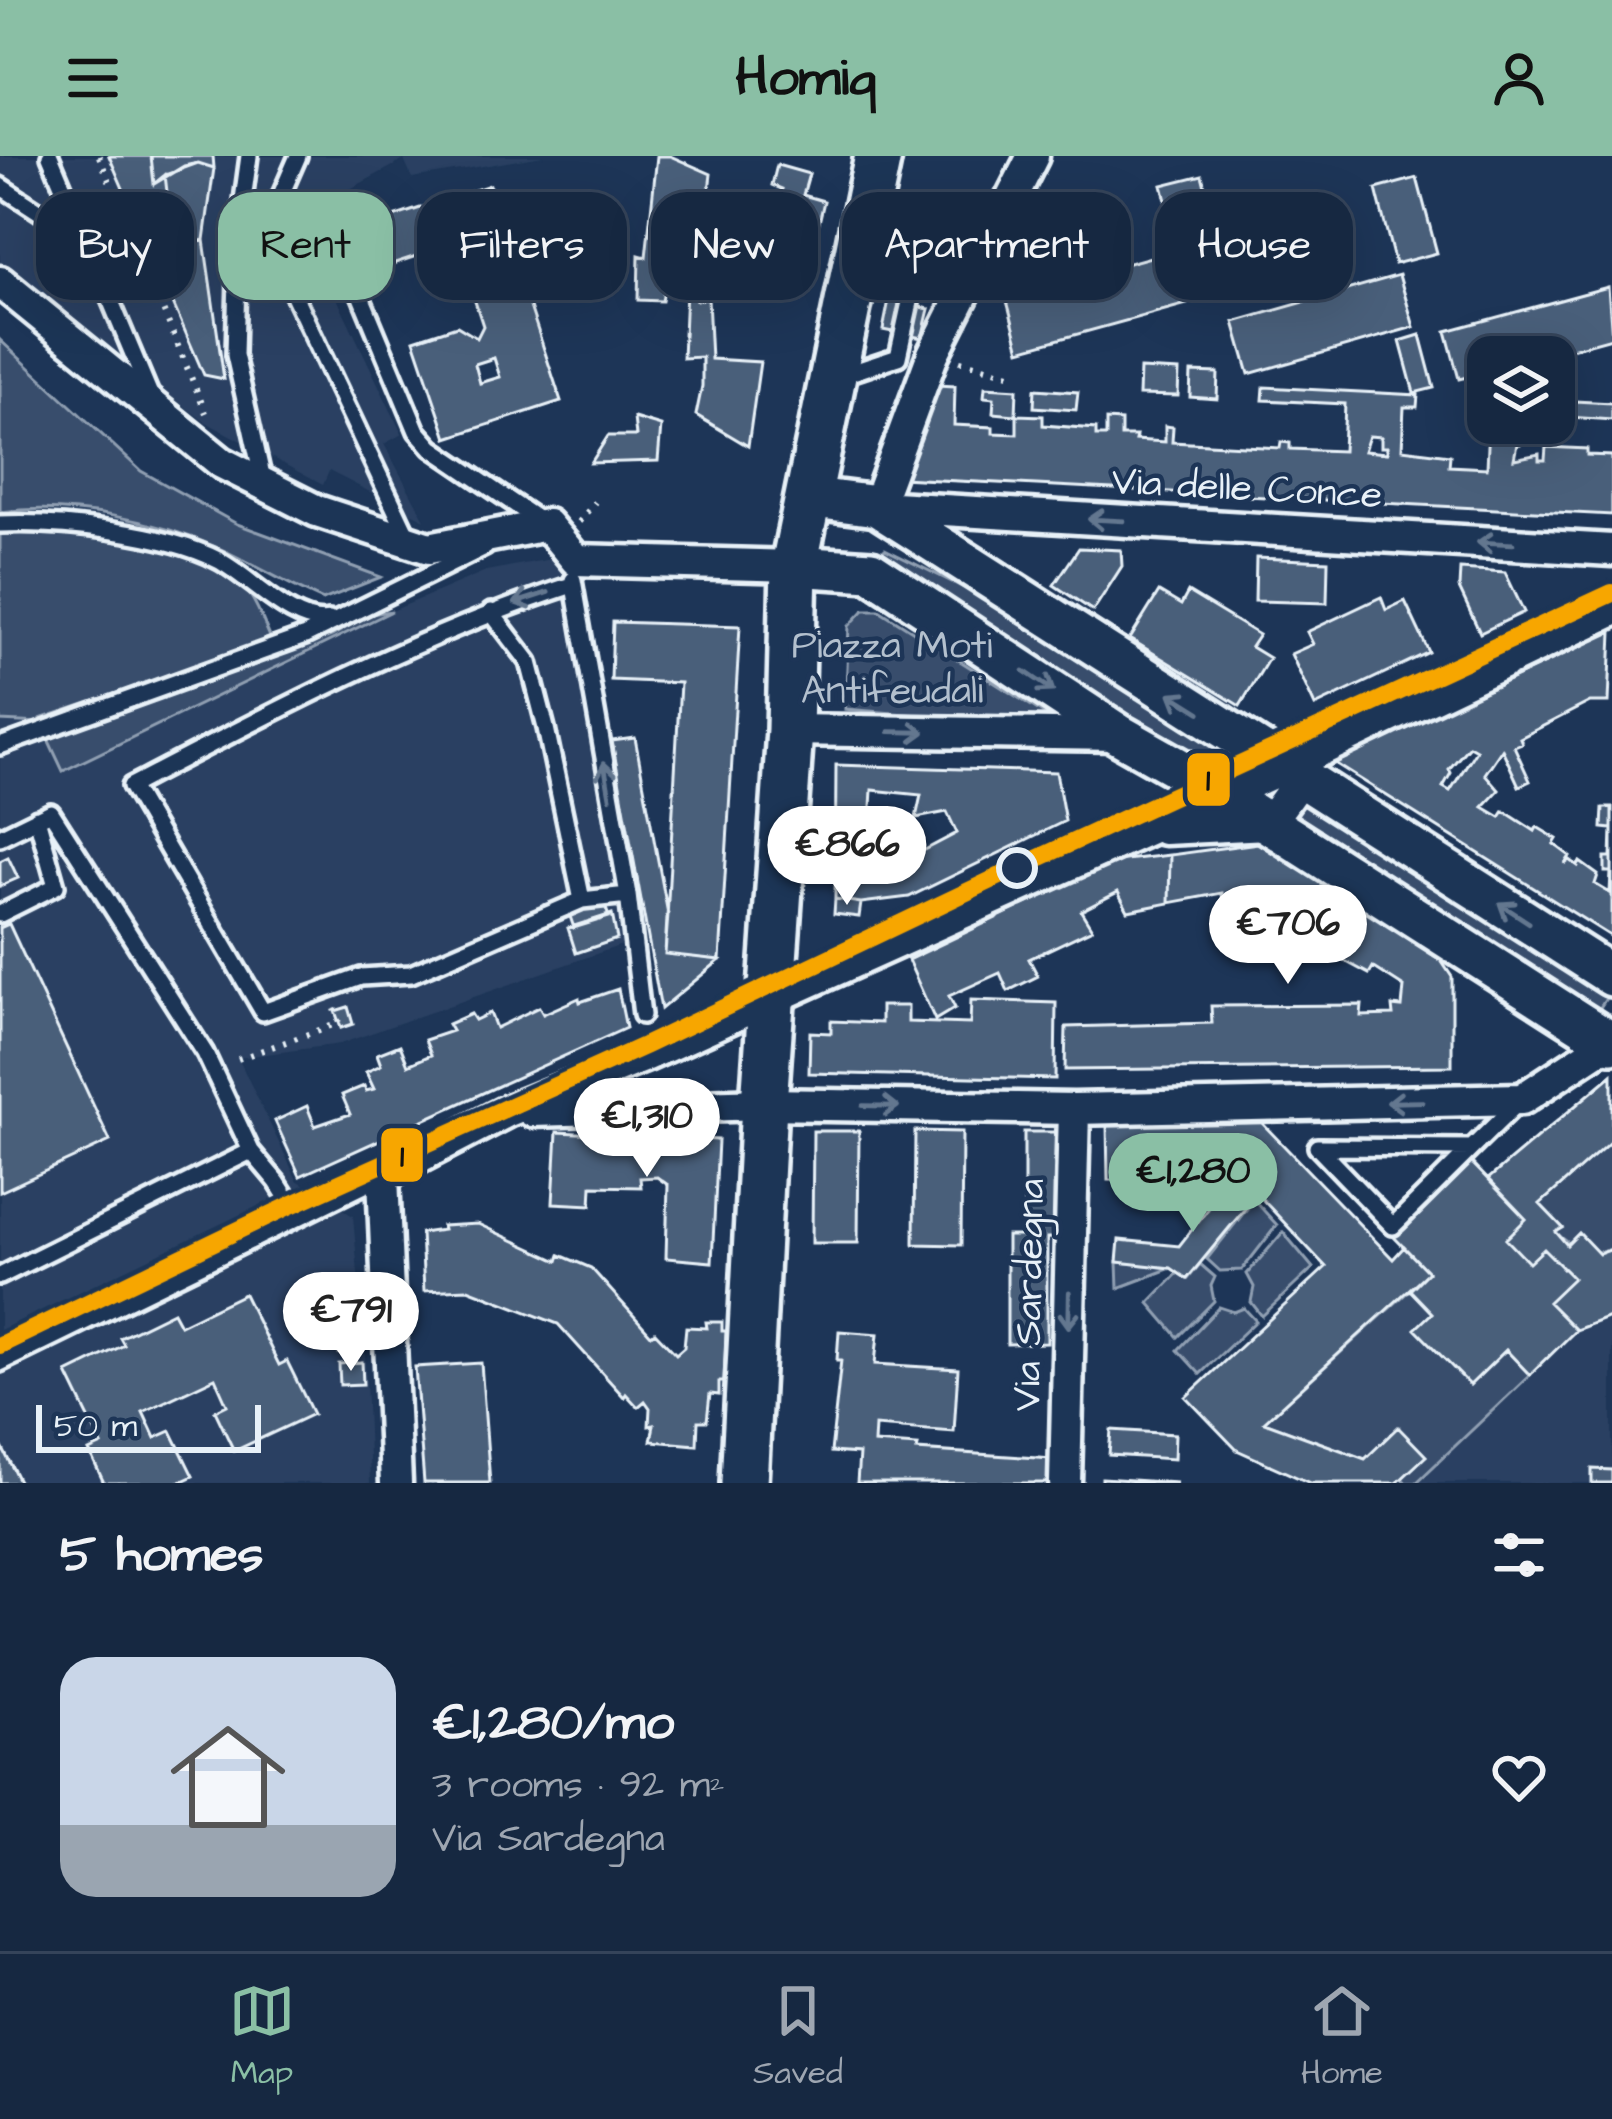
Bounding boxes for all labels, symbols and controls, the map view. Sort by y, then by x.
text: Homiq [735,41,877,116]
icon: menu [60,45,126,111]
icon: person [1486,45,1552,111]
chip: Buy [36,192,194,300]
chip: Rent [218,192,393,300]
chip: Filters [417,192,627,300]
chip: New [651,192,818,300]
chip: Apartment [842,192,1131,300]
chip: House [1155,192,1353,300]
map controls [1467,336,1575,444]
button: layers [1467,336,1575,444]
street label: Via delle Conce [1110,455,1384,523]
one-way arrow [1087,508,1126,531]
one-way arrow [1476,532,1515,555]
one-way arrow [513,589,551,611]
park label: Piazza Moti Antifeudali [792,620,992,719]
one-way arrow [1021,668,1055,693]
one-way arrow [1169,690,1203,715]
one-way arrow [887,721,926,743]
line badge: 1 [1185,751,1232,808]
text: 1 [1206,758,1211,804]
one-way arrow [595,761,617,800]
pin: €866 [776,806,918,908]
text: €866 [794,818,900,872]
unlabelled marker [998,849,1036,887]
pin: €706 [1217,885,1359,987]
text: €706 [1236,897,1340,951]
one-way arrow [1497,901,1531,925]
pin: €1,310 [549,1078,745,1180]
text: €1,310 [601,1090,693,1144]
one-way arrow [1386,1090,1425,1113]
one-way arrow [861,1094,900,1117]
line badge: 1 [379,1126,425,1184]
pin: €1,280 [1095,1133,1291,1235]
text: 1 [400,1134,405,1180]
text: €1,280 [1135,1145,1251,1199]
street label: Via Sardegna [1001,1178,1059,1412]
pin: €791 [280,1272,422,1374]
text: €791 [310,1284,392,1338]
one-way arrow [1057,1290,1080,1329]
scale bar [36,1399,261,1452]
text: 50 m [54,1403,137,1449]
text: 5 homes [60,1520,263,1591]
icon: filters [1486,1522,1552,1588]
text: €1,280/mo [432,1688,674,1759]
icon: home [156,1705,300,1849]
icon: heart [1486,1744,1552,1810]
text: 3 rooms · 92 m² [432,1759,725,1813]
text: Via Sardegna [432,1813,665,1867]
tab: Map [229,1978,295,2096]
tab: Saved [753,1978,843,2096]
tab: Home [1301,1978,1383,2096]

